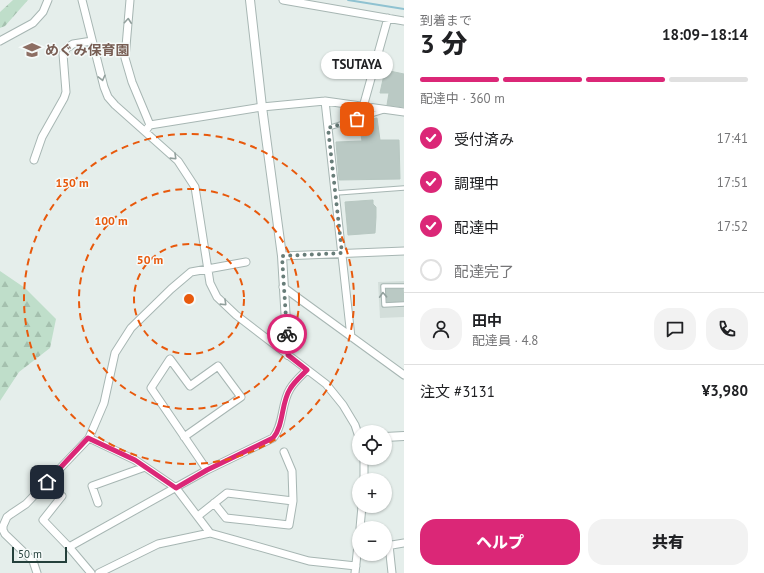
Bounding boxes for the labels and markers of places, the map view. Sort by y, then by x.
school or university icon: めぐみ保育園 [22,40,42,60]
place label: めぐみ保育園 [45,41,129,59]
callout: TSUTAYA [321,51,393,79]
pin [340,102,374,136]
centre of rings [182,292,196,306]
pin [30,465,64,499]

